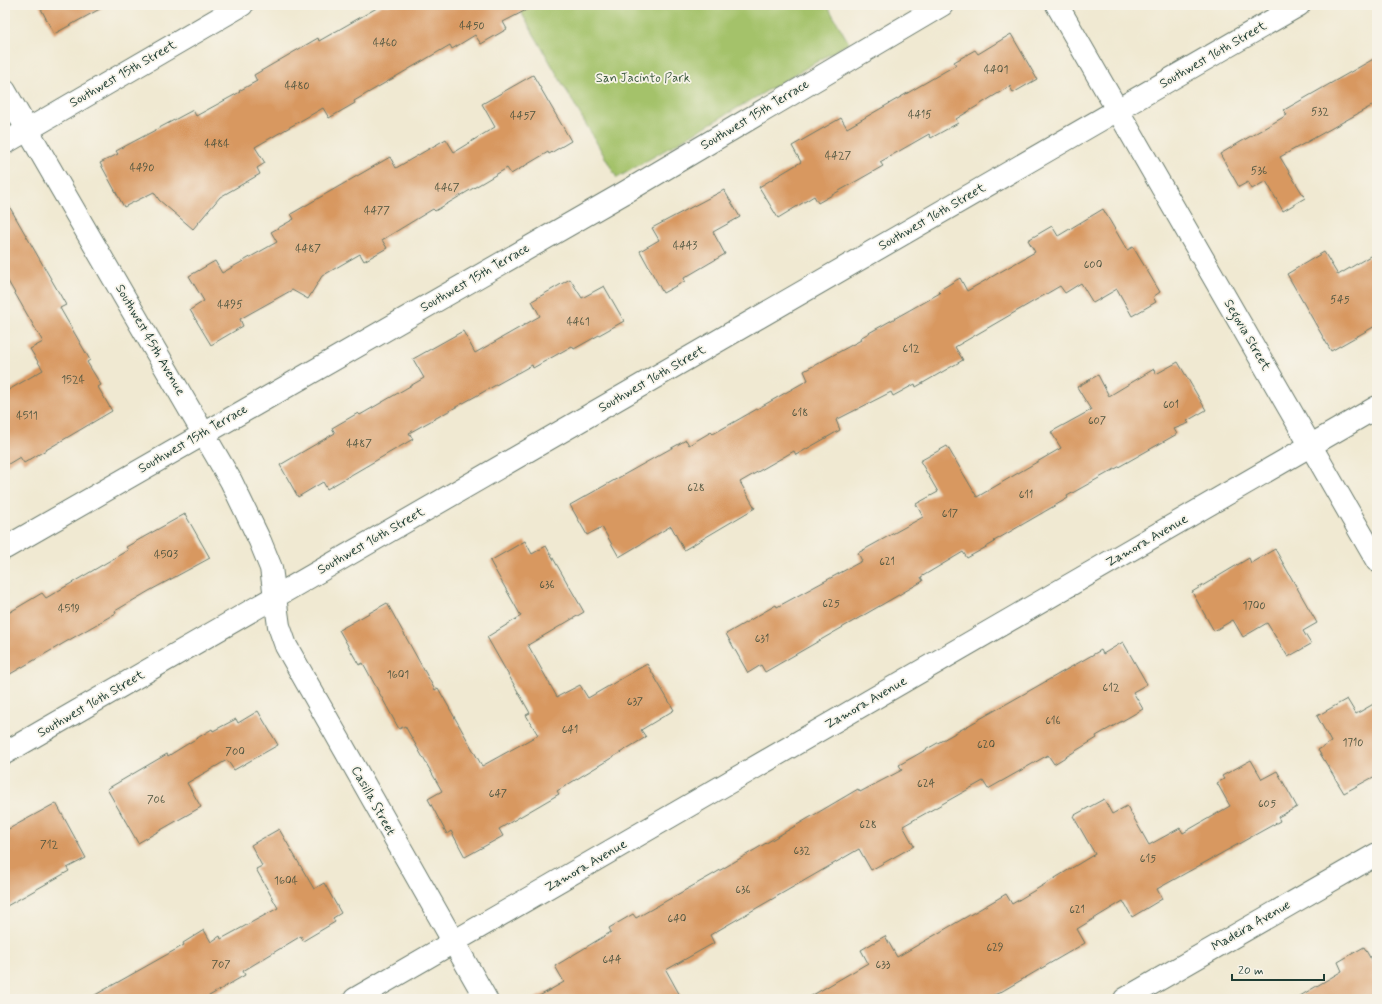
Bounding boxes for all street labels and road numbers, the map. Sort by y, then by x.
street label: Southwest 16th Street [1156,17,1270,93]
street label: Southwest 15th Street [67,36,180,112]
street label: Southwest 15th Terrace [698,76,812,154]
street label: Southwest 16th Street [875,179,989,255]
street label: Southwest 15th Terrace [417,240,533,316]
street label: Southwest 45th Avenue [111,281,189,399]
street label: Segovia Street [1218,296,1275,375]
street label: Southwest 16th Street [595,341,709,417]
street label: Southwest 15th Terrace [135,401,251,477]
street label: Southwest 16th Street [314,503,428,579]
street label: Zamora Avenue [1103,511,1191,571]
street label: Southwest 16th Street [34,666,148,742]
street label: Zamora Avenue [822,673,910,733]
street label: Casilla Street [347,763,399,839]
street label: Zamora Avenue [542,836,630,896]
street label: Madeira Avenue [1208,896,1294,955]

